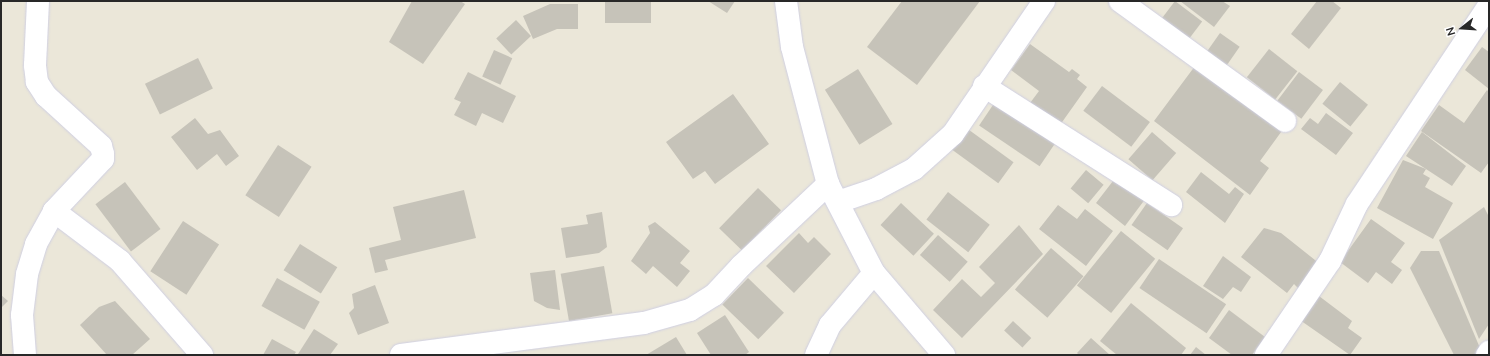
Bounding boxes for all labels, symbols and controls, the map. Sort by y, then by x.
north arrow [1442,8,1482,48]
text: N [1443,25,1458,38]

